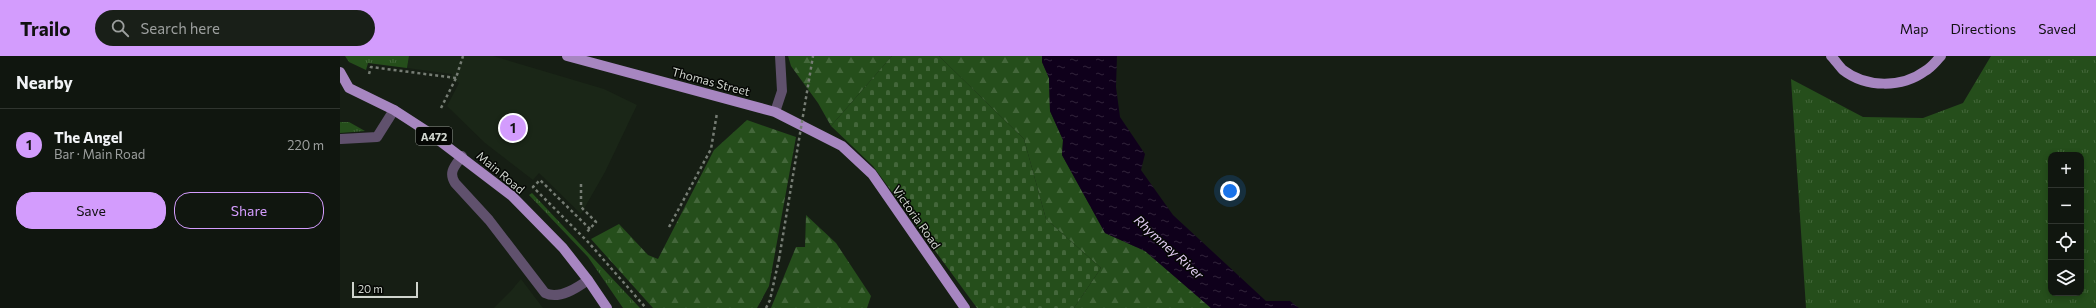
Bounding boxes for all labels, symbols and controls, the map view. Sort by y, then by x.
search box [95,10,375,46]
text: Trailo [20,17,71,40]
icon: search [109,17,131,39]
text: Search here [141,19,220,37]
text: Map [1900,20,1929,37]
text: Directions [1951,20,2016,37]
text: Saved [2038,20,2076,37]
street label: Thomas Street [670,64,752,98]
text: Nearby [16,72,73,93]
pin: 1 [500,113,526,143]
road number: A472 [416,127,452,145]
text: The Angel [54,128,123,146]
text: 1 [26,137,32,153]
text: 220 m [287,137,324,153]
text: Bar · Main Road [54,146,145,162]
street label: Main Road [474,148,528,196]
map controls [2048,152,2084,296]
button: + [2048,152,2084,188]
your location [1220,181,1240,201]
street label: Victoria Road [890,183,944,251]
button: − [2048,188,2084,224]
button: Save [16,192,166,229]
button: Share [174,192,324,229]
water label: Rhymney River [1131,212,1208,283]
button: locate [2048,224,2084,260]
button: layers [2048,260,2084,296]
scale bar [352,280,418,299]
text: 20 m [358,282,383,295]

